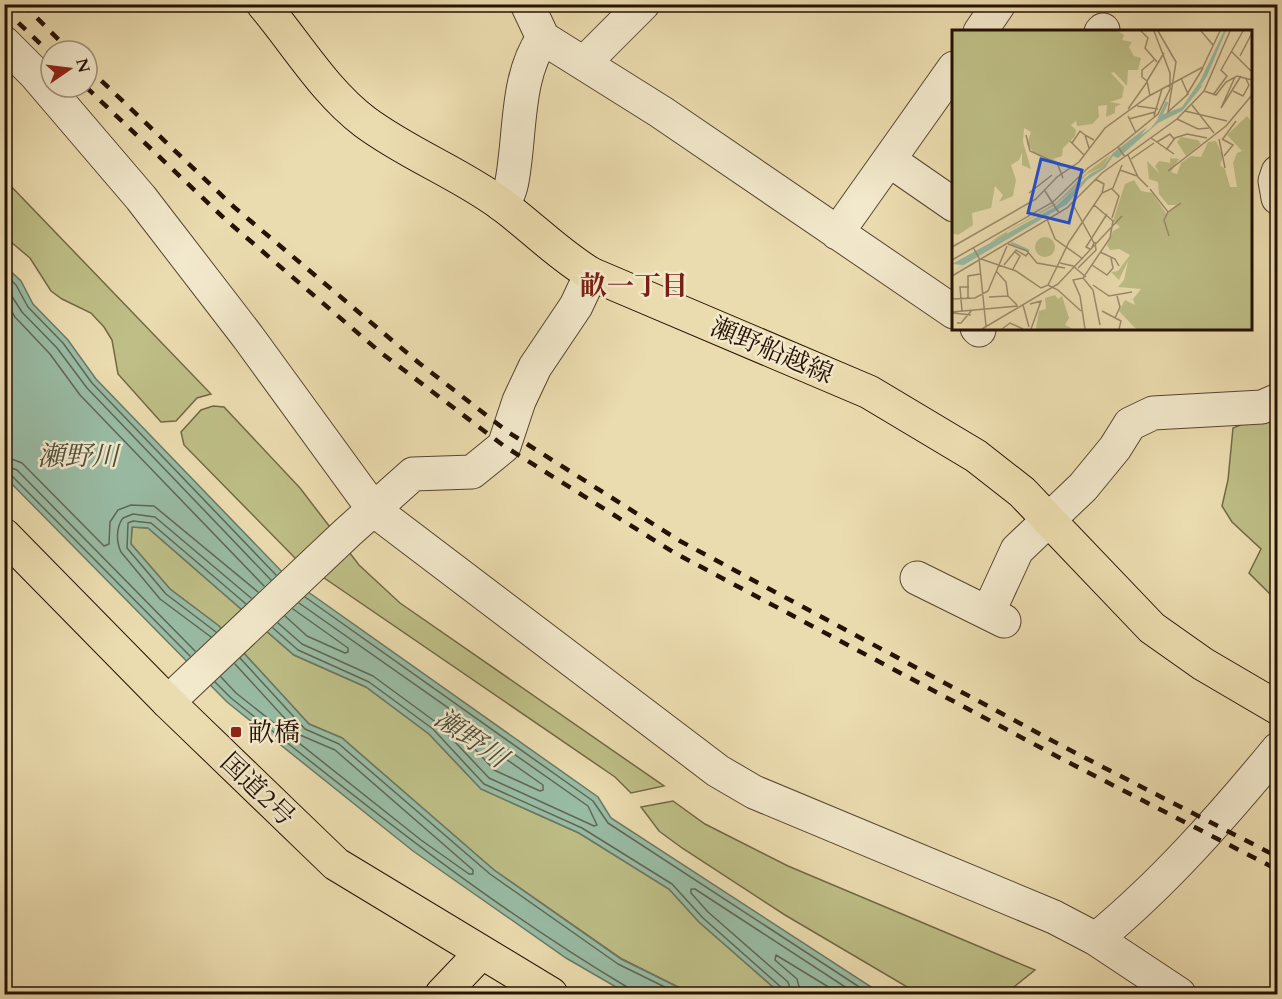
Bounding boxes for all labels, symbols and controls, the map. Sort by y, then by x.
inset map [952,30,1252,330]
north arrow [39,39,99,99]
text: N [70,56,95,75]
district label: 畝一丁目 [580,268,688,305]
street label: 瀬野船越線 [705,309,838,392]
water label: 瀬野川 [38,438,121,475]
water label: 瀬野川 [427,700,517,779]
place label: 畝橋 [248,715,300,750]
marker: 畝橋 [229,725,243,739]
street label: 国道2号 [213,745,303,834]

